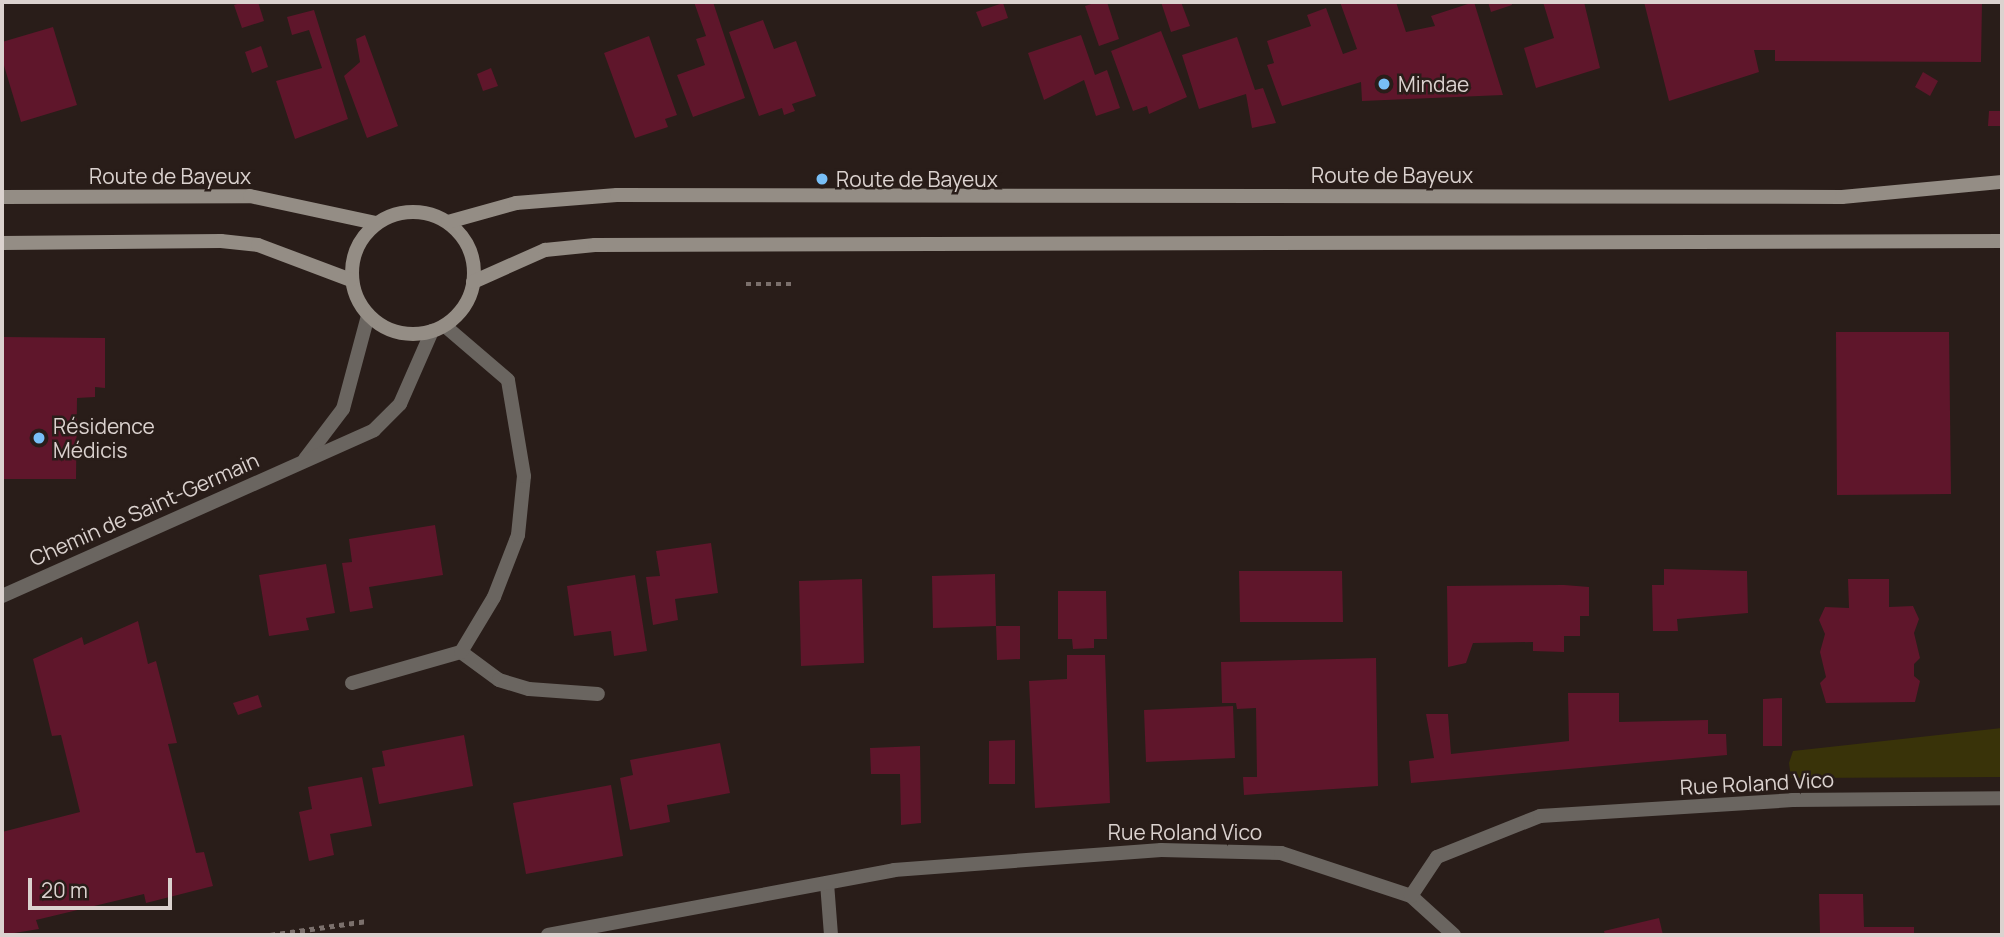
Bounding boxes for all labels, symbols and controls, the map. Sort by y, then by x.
place label: Mindae [1398,71,1469,97]
marker: Mindae [1376,76,1392,92]
street label: Route de Bayeux [1311,162,1473,188]
street label: Route de Bayeux [89,163,251,189]
place label: Route de Bayeux [836,166,998,192]
marker: Route de Bayeux [814,171,830,187]
place label: Résidence Médicis [53,413,155,463]
marker: Résidence Médicis [31,430,47,446]
street label: Chemin de Saint-Germain [25,447,263,571]
street label: Rue Roland Vico [1679,766,1835,800]
street label: Rue Roland Vico [1108,819,1262,845]
scale bar [32,864,175,908]
text: 20 m [41,876,88,904]

